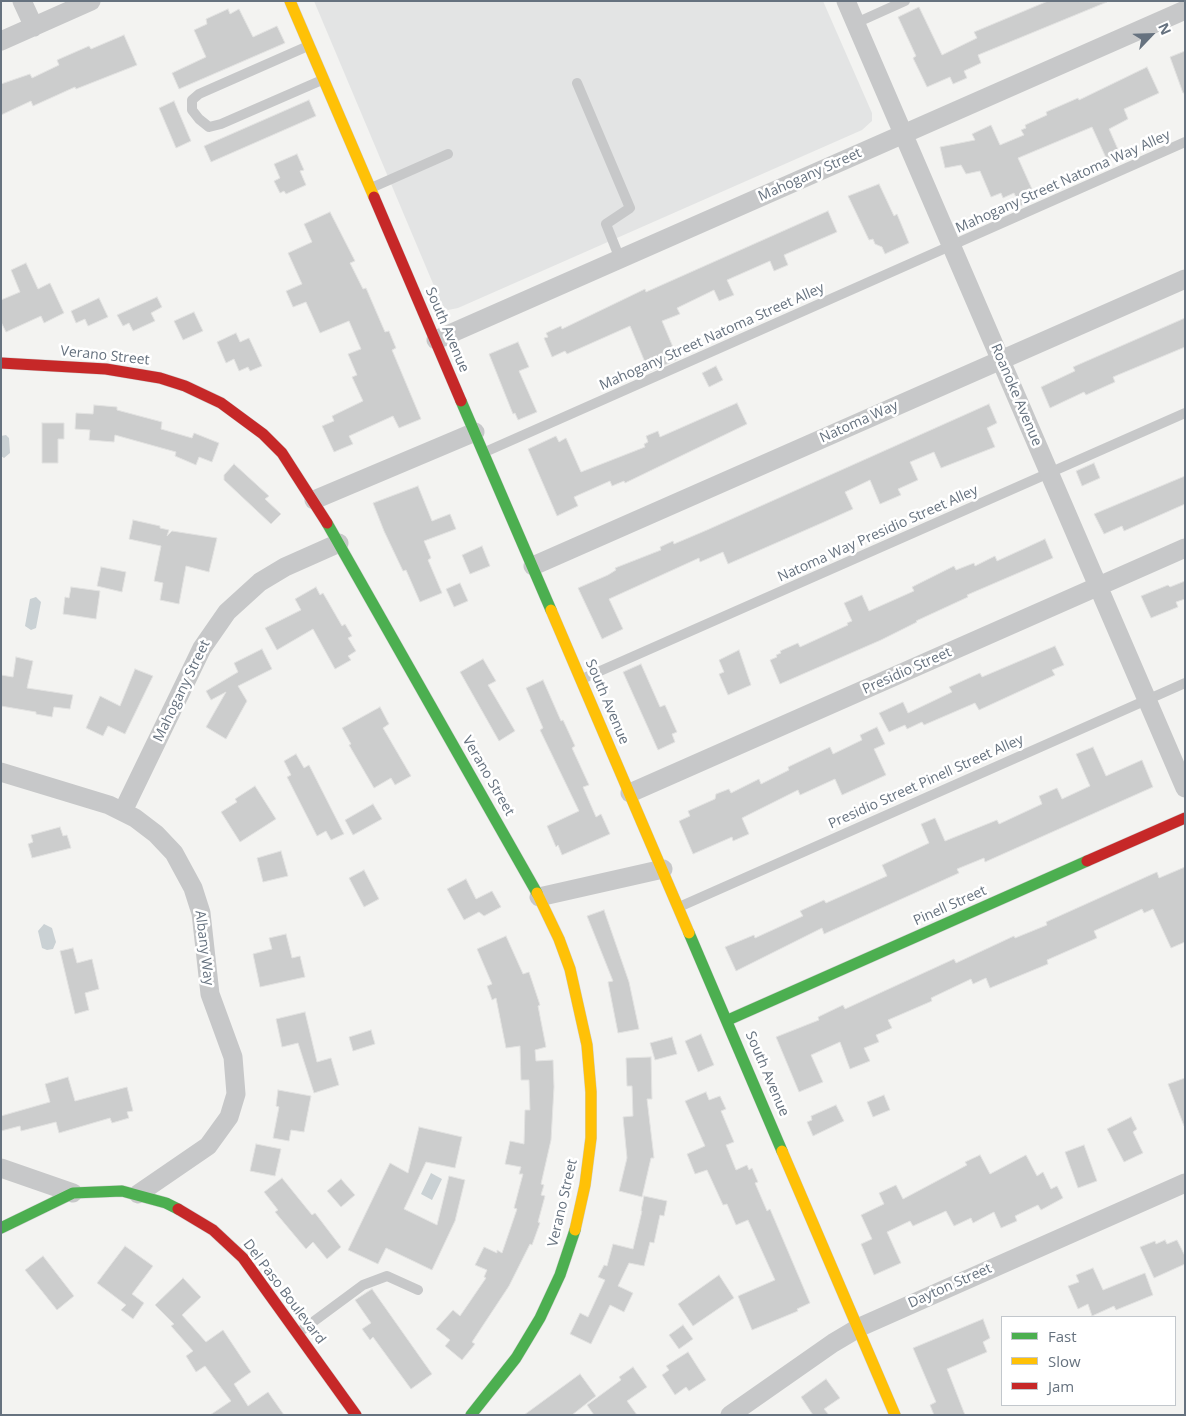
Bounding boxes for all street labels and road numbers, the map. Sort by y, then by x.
street label: Mahogany Street Natoma Way Alley [953,127,1173,237]
street label: Mahogany Street [756,145,864,205]
street label: Mahogany Street Natoma Street Alley [597,280,827,394]
street label: South Avenue [422,285,472,375]
street label: Roanoke Avenue [987,341,1045,449]
street label: Verano Street [60,343,150,369]
street label: Natoma Way [817,397,901,447]
street label: Natoma Way Presidio Street Alley [775,482,981,586]
street label: Mahogany Street [150,637,214,745]
street label: Presidio Street [860,644,954,698]
street label: South Avenue [582,657,632,747]
street label: Presidio Street Pinell Street Alley [826,731,1026,833]
street label: Verano Street [458,733,518,819]
street label: Pinell Street [911,882,989,930]
street label: Albany Way [191,909,217,987]
street label: South Avenue [742,1029,792,1119]
street label: Verano Street [545,1158,581,1248]
street label: Del Paso Boulevard [239,1236,329,1348]
street label: Dayton Street [906,1260,994,1312]

